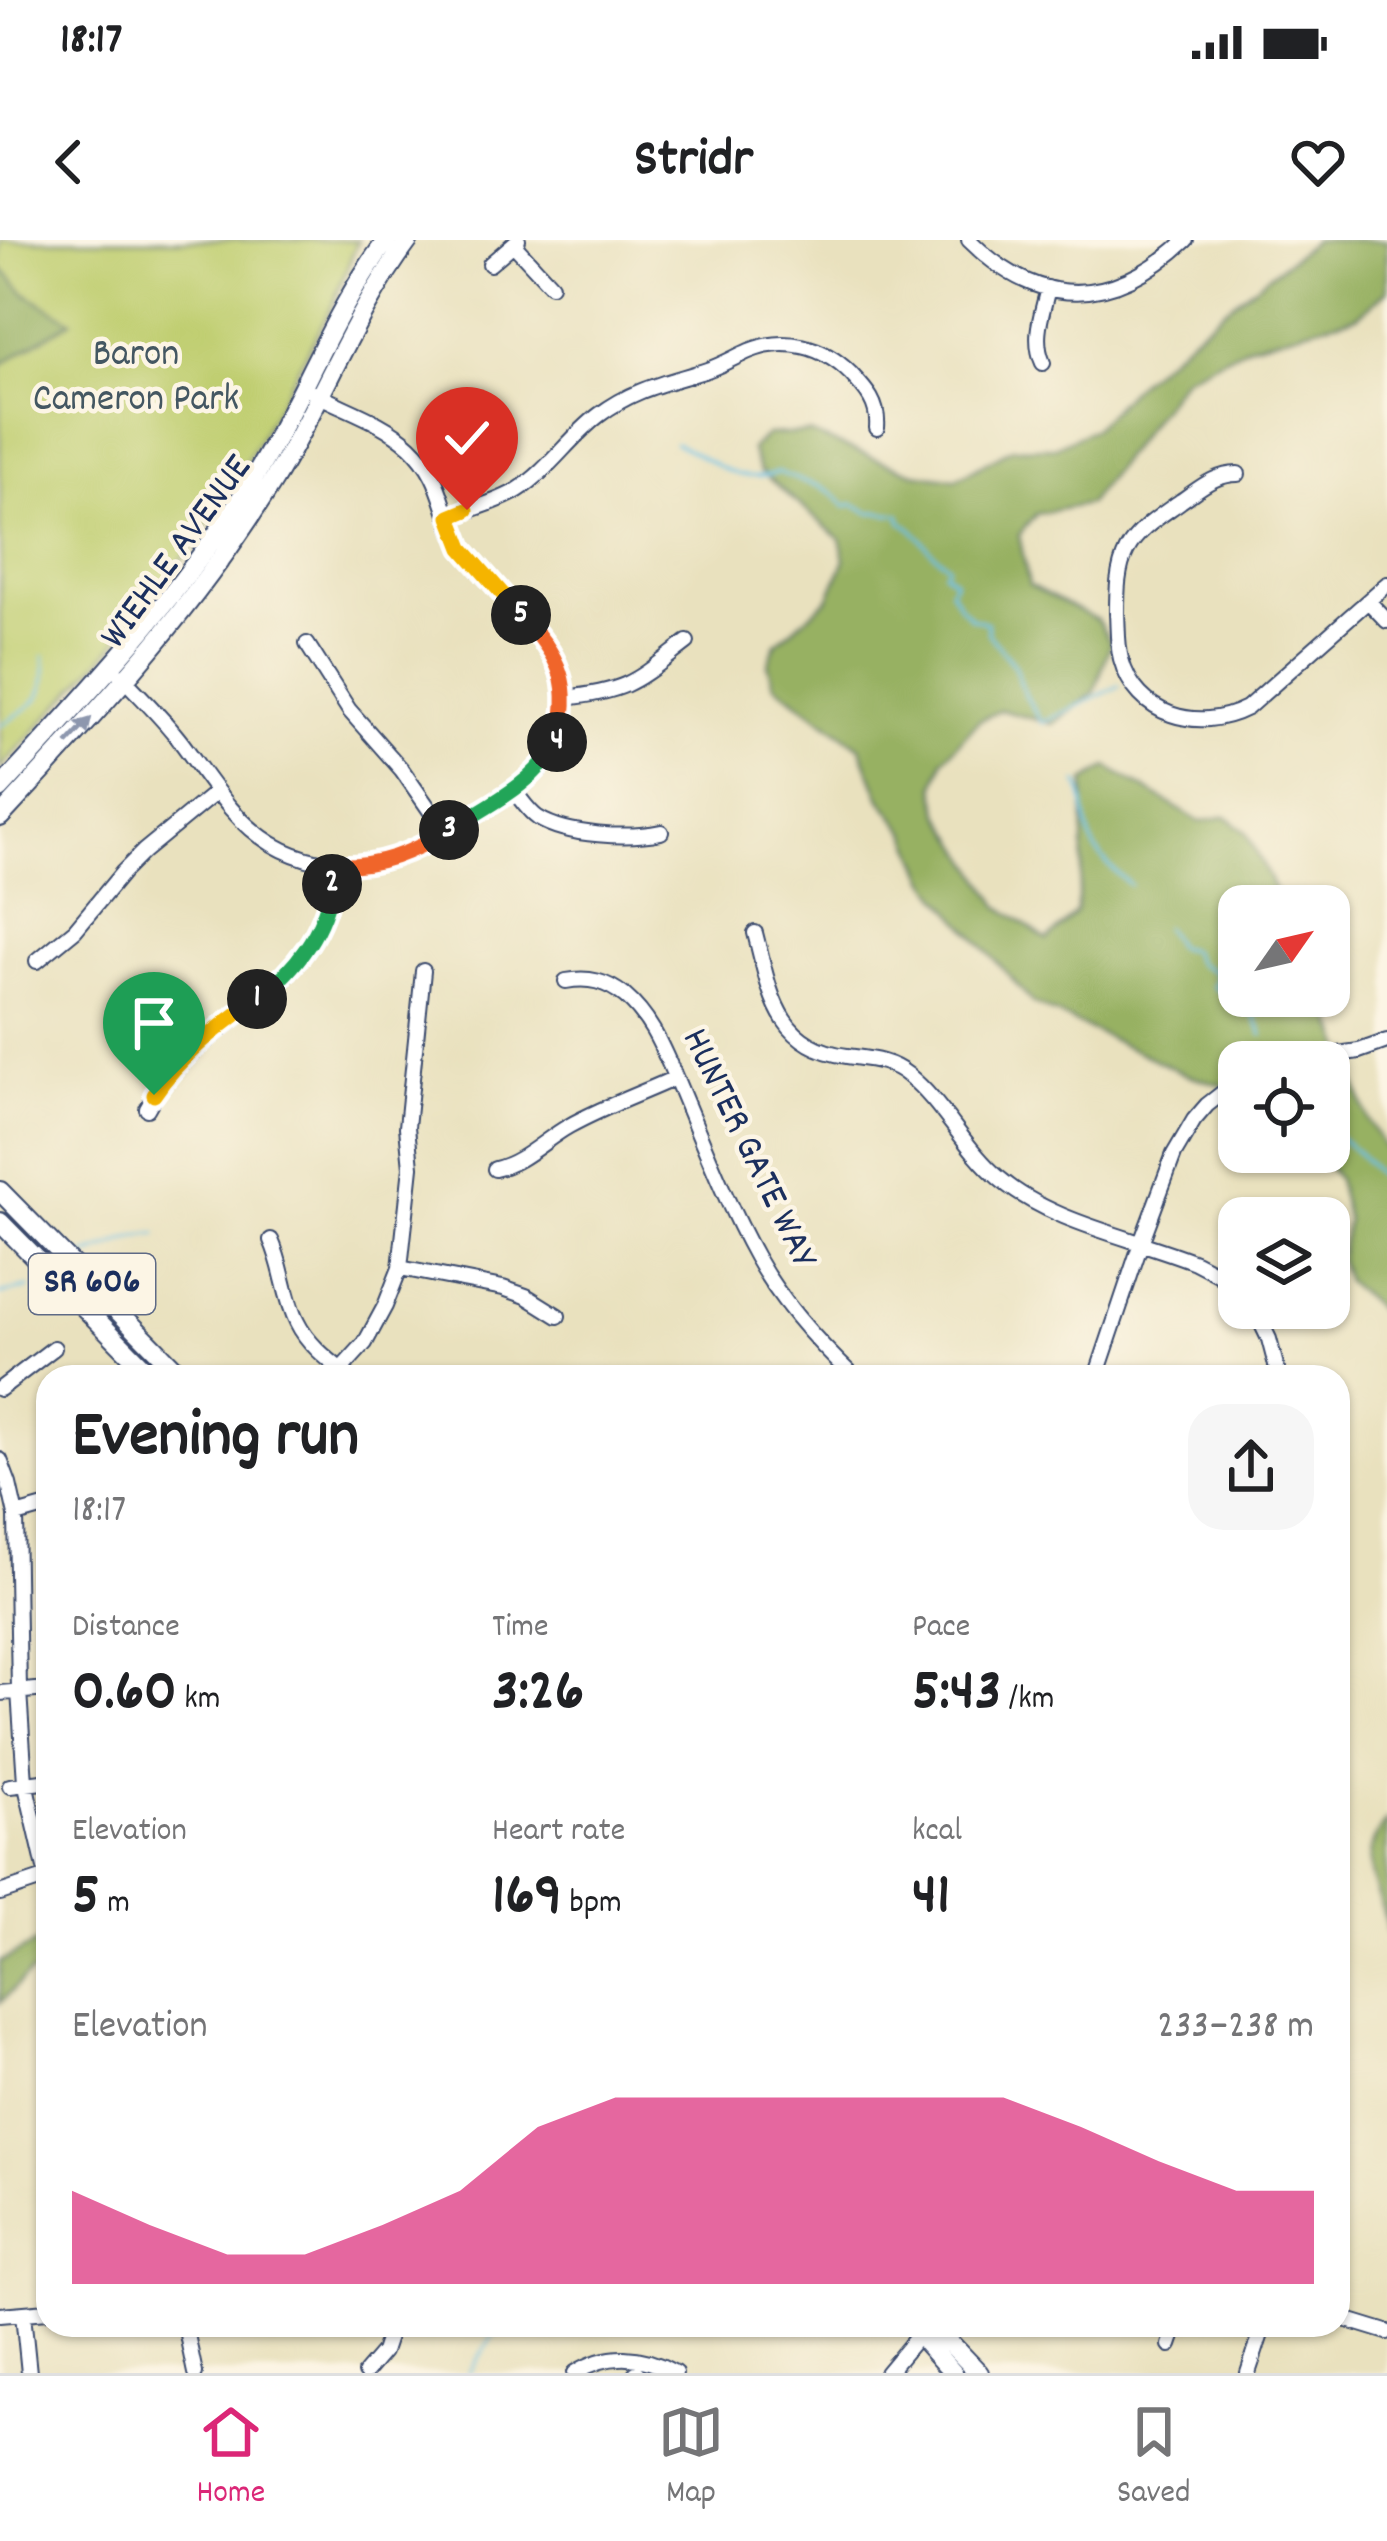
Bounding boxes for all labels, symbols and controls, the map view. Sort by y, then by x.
text: 18:17 [60,10,122,74]
text: Stridr [634,124,753,201]
icon: back [36,129,102,195]
icon: heart [1285,129,1351,195]
park label: Baron Cameron Park [33,329,239,429]
pin [416,387,518,510]
icon: check [434,405,500,471]
street label: WIEHLE AVENUE [89,444,268,662]
pin: 5 [491,585,551,645]
text: 5 [513,591,529,638]
pin: 4 [527,712,587,772]
one-way arrow [65,717,92,746]
text: 4 [550,718,564,765]
pin: 3 [419,800,479,860]
text: 3 [442,806,456,853]
pin: 2 [302,854,362,914]
text: 2 [325,860,339,907]
north arrow [1218,885,1350,1017]
map controls [1218,885,1350,1329]
pin: 1 [227,969,287,1029]
pin [103,972,205,1095]
text: 1 [253,975,261,1022]
icon: arrive [121,990,187,1056]
street label: HUNTER GATE WAY [665,1020,830,1280]
button: locate [1218,1041,1350,1173]
button: layers [1218,1197,1350,1329]
road number: SR 606 [29,1254,155,1314]
text: Evening run [72,1393,359,1487]
button: share [1188,1404,1314,1530]
text: 18:17 [72,1485,126,1540]
text: Distance [72,1605,180,1652]
text: Time [492,1605,548,1652]
text: Pace [912,1605,970,1652]
text: 0.60 [72,1652,177,1738]
text: 3:26 [492,1652,584,1738]
text: 5:43 [912,1652,1001,1738]
text: km [177,1677,221,1724]
text: /km [1001,1677,1054,1724]
text: Elevation [72,1809,187,1856]
text: Heart rate [492,1809,625,1856]
text: kcal [912,1809,962,1856]
text: 5 [72,1856,100,1942]
text: 169 [492,1856,562,1942]
text: 41 [912,1856,950,1942]
text: m [100,1881,130,1928]
text: bpm [562,1881,622,1928]
text: Elevation [72,2001,208,2056]
text: 233–238 m [1157,2001,1314,2056]
tab: Home [196,2399,265,2518]
tab: Map [658,2399,724,2518]
tab: Saved [1117,2399,1191,2518]

